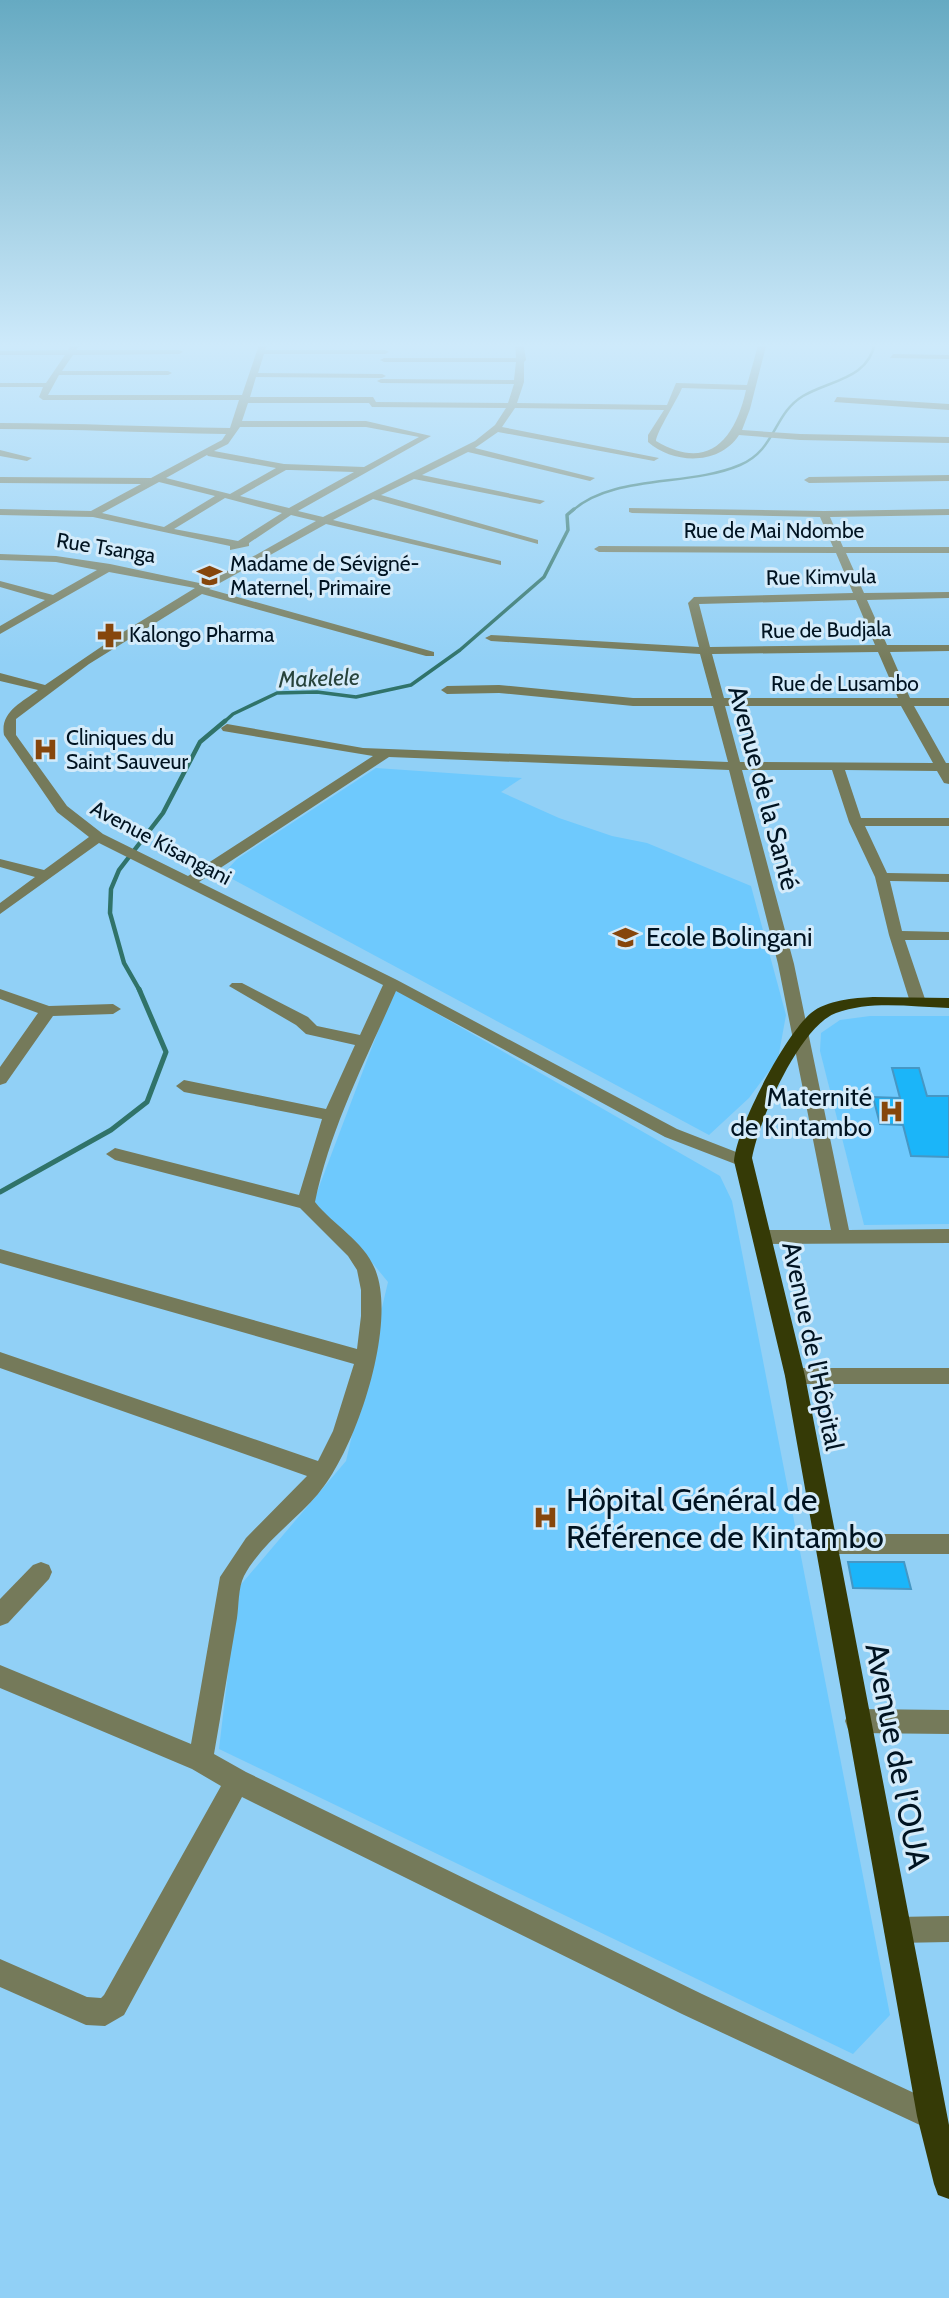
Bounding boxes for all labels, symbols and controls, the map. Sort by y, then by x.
street label: Rue de Mai Ndombe [684,518,865,543]
street label: Rue Tsanga [55,527,157,568]
place label: Madame de Sévigné- Maternel, Primaire [230,551,419,600]
school or university icon: Madame de Sévigné- Maternel, Primaire [196,562,224,590]
street label: Rue Kimvula [766,563,876,590]
street label: Rue de Budjala [760,616,892,644]
pharmacy icon: Kalongo Pharma [95,621,123,649]
place label: Kalongo Pharma [129,622,274,647]
water label: Makelele [277,663,360,693]
street label: Rue de Lusambo [771,671,919,696]
street label: Avenue de la Santé [721,682,807,894]
place label: Cliniques du Saint Sauveur [66,725,188,774]
hospital icon: Cliniques du Saint Sauveur [32,736,60,764]
street label: Avenue Kisangani [87,795,236,890]
place label: Ecole Bolingani [646,921,813,953]
school or university icon: Ecole Bolingani [612,923,640,951]
place label: Maternité de Kintambo [730,1081,872,1143]
hospital icon: Maternité de Kintambo [878,1098,906,1126]
street label: Avenue de l’Hôpital [775,1239,851,1453]
place label: Hôpital Général de Référence de Kintambo [566,1480,884,1556]
hospital icon: Hôpital Général de Référence de Kintambo [532,1504,560,1532]
street label: Avenue de l’OUA [857,1639,940,1873]

